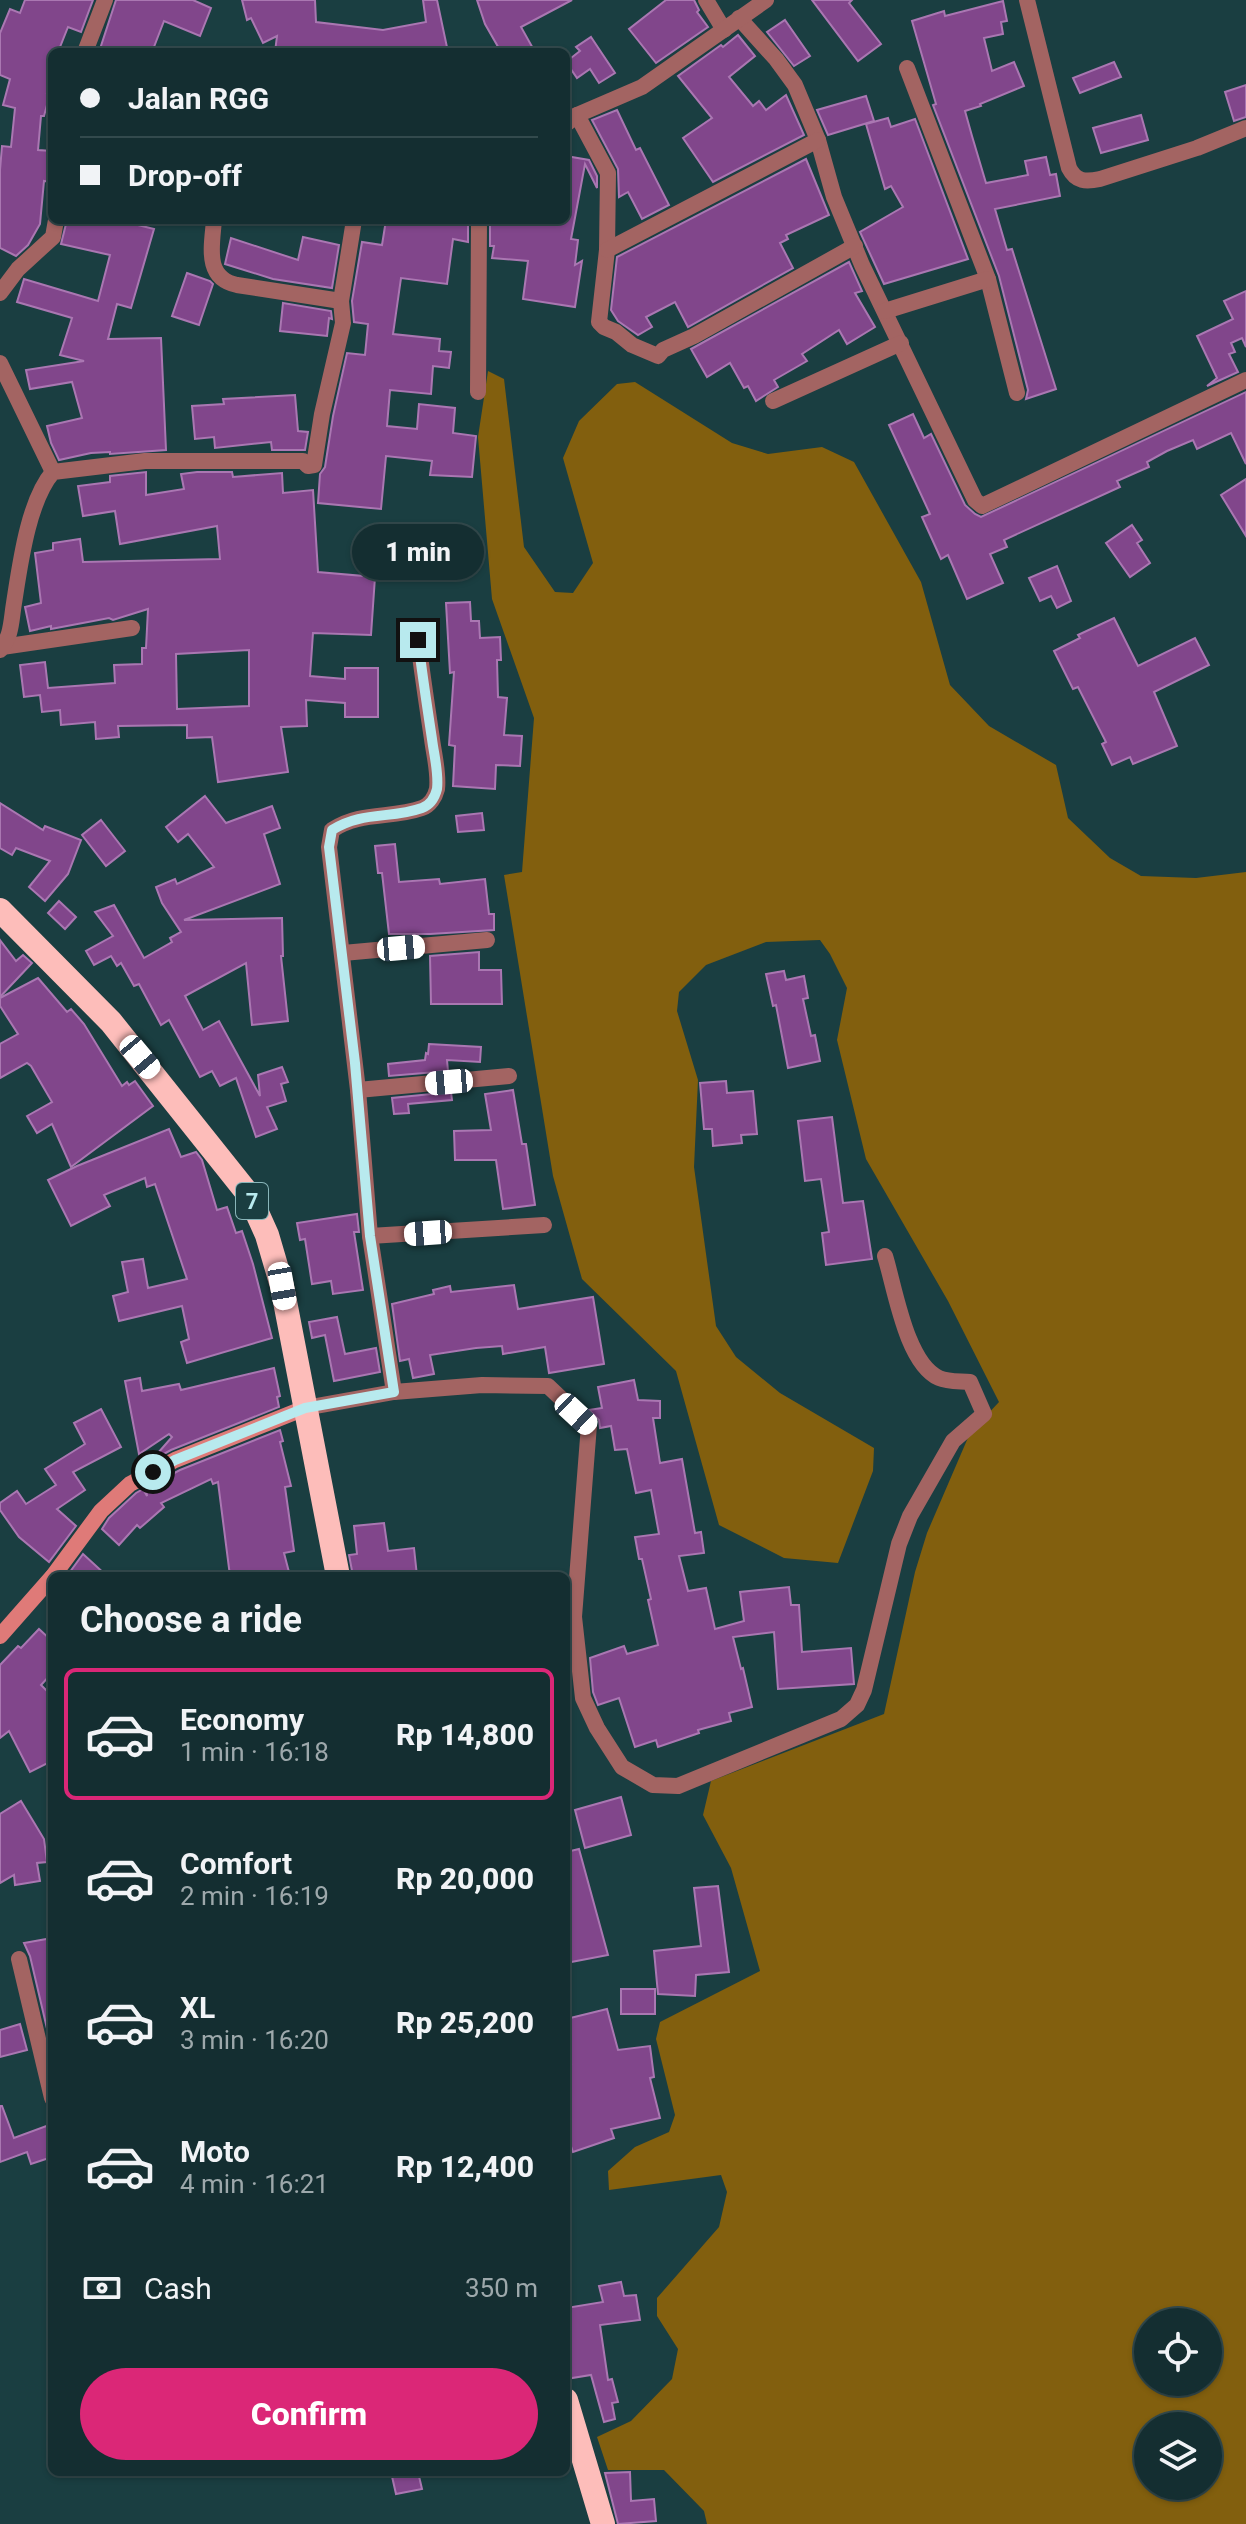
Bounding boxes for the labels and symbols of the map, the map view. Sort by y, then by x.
callout: 1 min [352,524,484,580]
route end [400,622,436,658]
car [376,934,426,962]
car [115,1031,165,1083]
car [424,1068,474,1096]
road number: 7 [236,1183,268,1219]
car [403,1219,453,1247]
car [266,1260,298,1312]
car [550,1389,602,1439]
route start [135,1454,171,1490]

